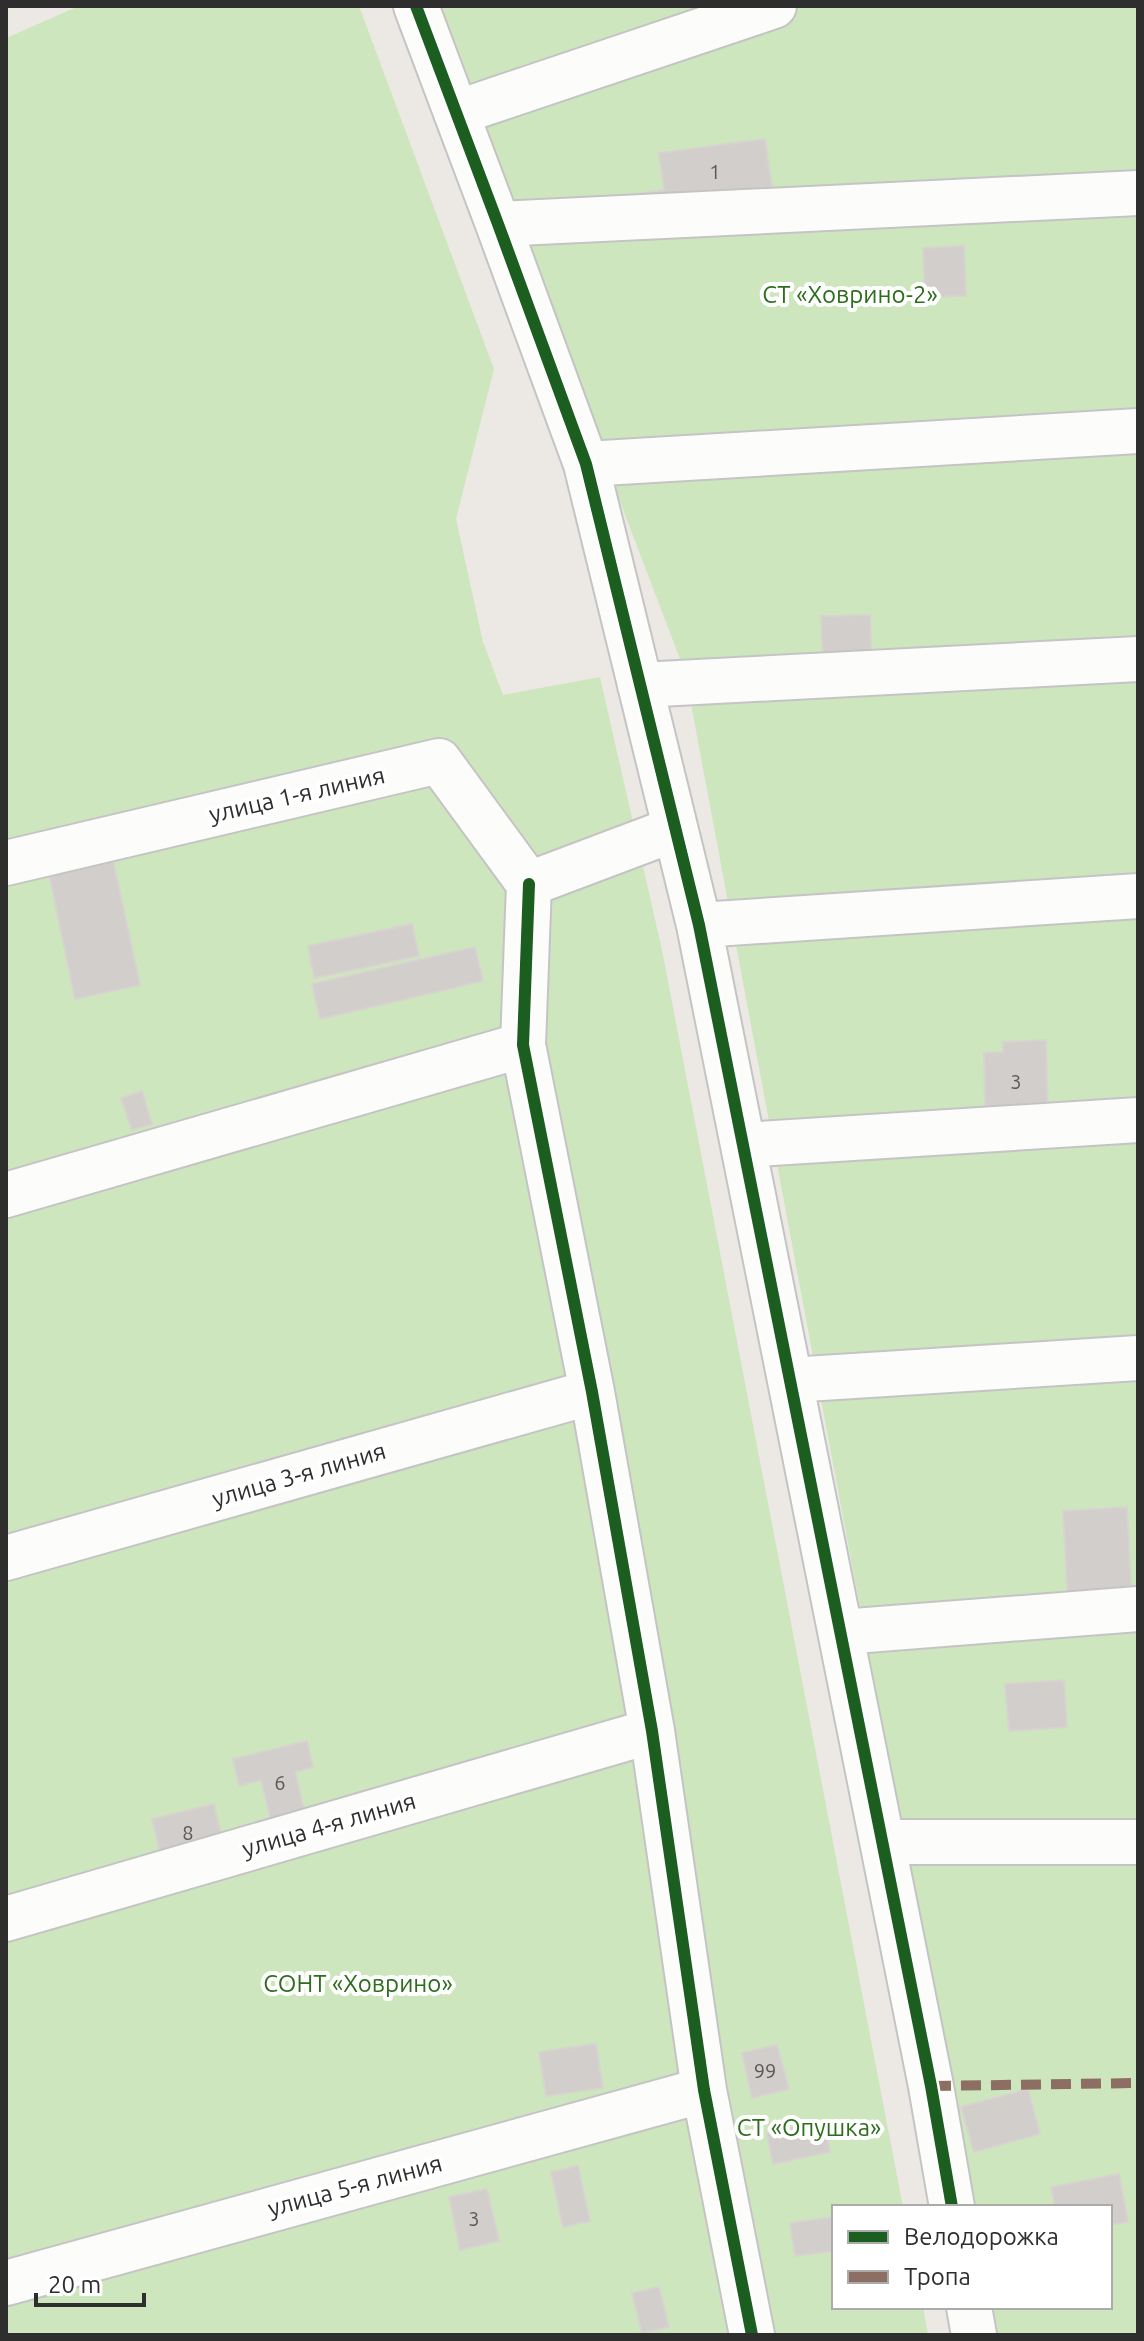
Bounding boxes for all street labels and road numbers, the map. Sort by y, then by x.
street label: улица 1-я линия [206,761,387,828]
street label: улица 3-я линия [209,1437,389,1512]
street label: улица 4-я линия [239,1787,419,1862]
street label: улица 5-я линия [265,2149,445,2222]

